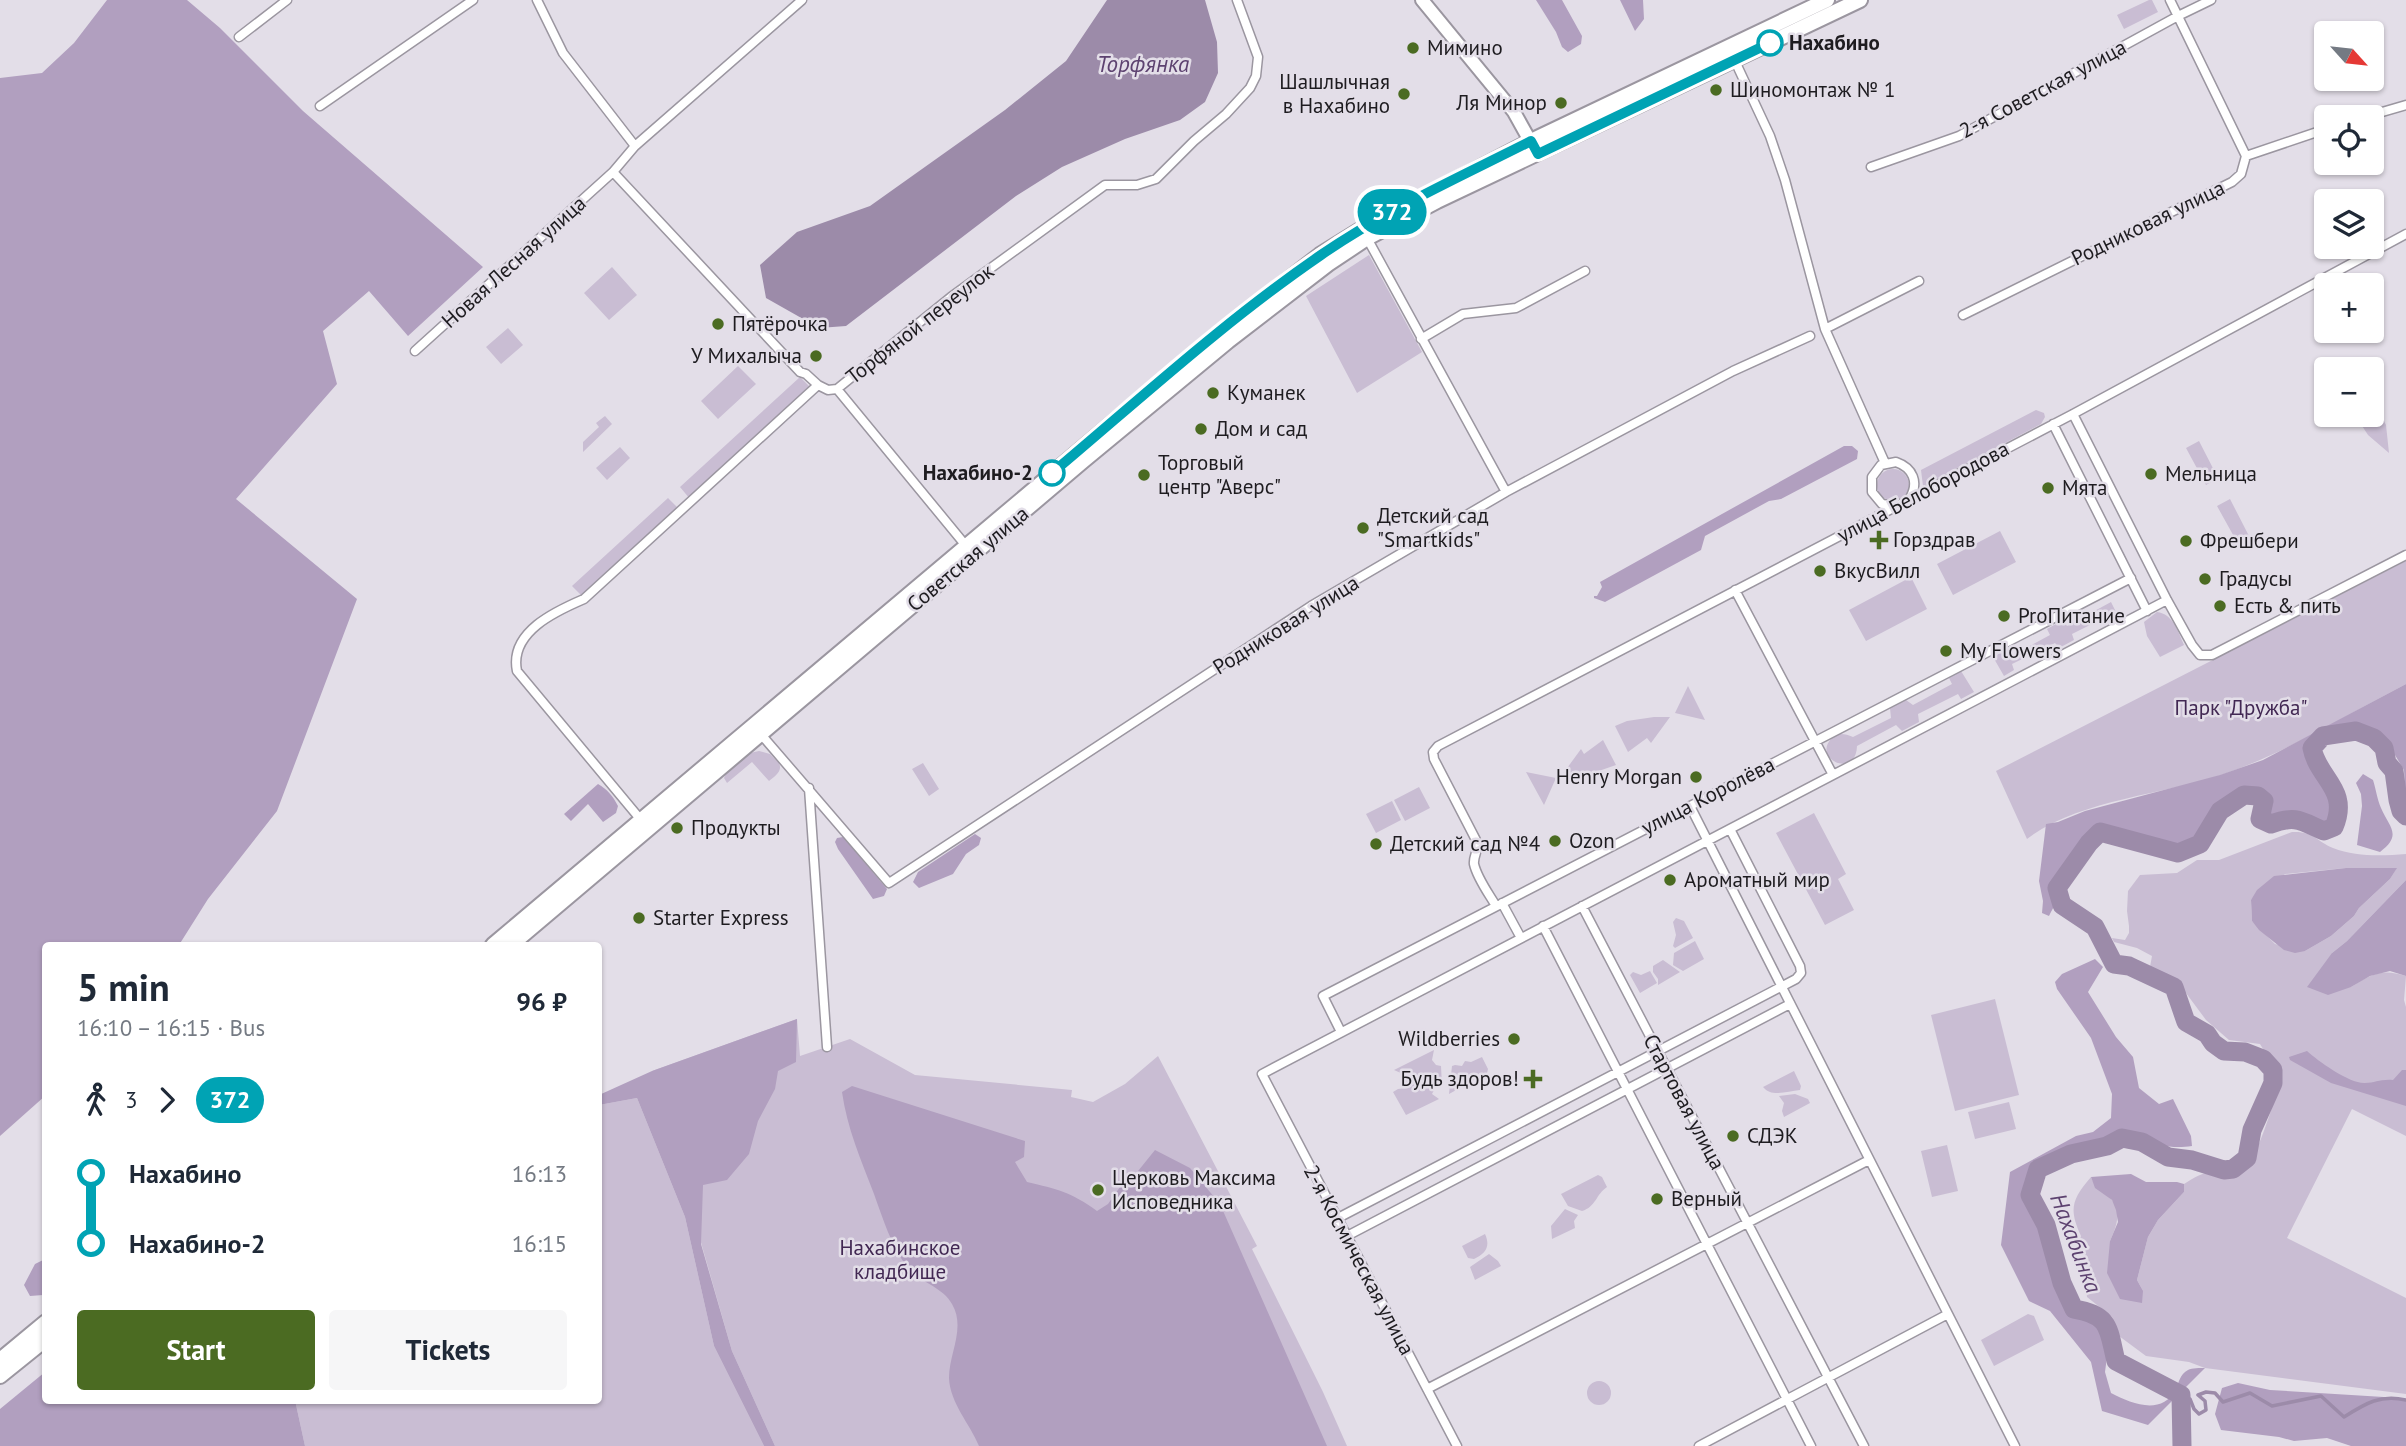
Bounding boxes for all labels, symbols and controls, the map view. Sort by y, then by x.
north arrow [2314,21,2384,91]
map controls [2314,21,2384,427]
place label: Нахабино [1789,29,1880,56]
marker: Нахабино [1757,30,1783,56]
street label: 2-я Советская улица [1955,33,2131,144]
place label: Мимино [1427,34,1503,61]
marker: Мимино [1405,40,1421,56]
water label: Торфянка [1097,49,1189,78]
place label: Шашлычная в Нахабино [1279,68,1390,119]
place label: Шиномонтаж № 1 [1730,76,1895,103]
marker: Шиномонтаж № 1 [1708,82,1724,98]
marker: Шашлычная в Нахабино [1396,86,1412,102]
place label: Ля Минор [1455,89,1547,116]
marker: Ля Минор [1553,95,1569,111]
button: locate [2314,105,2384,175]
street label: Родниковая улица [2067,174,2229,271]
line badge: 372 [1352,189,1432,235]
button: layers [2314,189,2384,259]
street label: Новая Лесная улица [436,190,592,334]
text: 372 [1372,196,1412,227]
street label: Торфяной переулок [840,257,999,390]
button: + [2314,273,2384,343]
place label: Пятёрочка [732,310,828,337]
marker: Пятёрочка [710,316,726,332]
place label: У Михалыча [691,342,802,369]
marker: У Михалыча [808,348,824,364]
button: − [2314,357,2384,427]
place label: Куманек [1227,379,1306,406]
marker: Куманек [1205,385,1221,401]
place label: Дом и сад [1215,415,1307,442]
marker: Дом и сад [1193,421,1209,437]
street label: улица Белобородова [1832,435,2013,548]
place label: Торговый центр "Аверс" [1158,449,1281,500]
place label: Нахабино-2 [923,459,1033,486]
marker: Нахабино-2 [1039,460,1065,486]
place label: Мельница [2165,460,2257,487]
marker: Мельница [2143,466,2159,482]
marker: Торговый центр "Аверс" [1136,467,1152,483]
place label: Мята [2062,474,2107,501]
marker: Мята [2040,480,2056,496]
street label: Советская улица [901,500,1034,617]
place label: Детский сад "Smartkids" [1377,502,1489,553]
marker: Детский сад "Smartkids" [1355,520,1371,536]
place label: Горздрав [1893,526,1975,553]
place label: Фрешбери [2200,527,2299,554]
marker: Горздрав [1871,532,1887,548]
marker: Фрешбери [2178,533,2194,549]
place label: ВкусВилл [1834,557,1920,584]
marker: ВкусВилл [1812,563,1828,579]
place label: Градусы [2219,565,2292,592]
street label: Родниковая улица [1208,569,1364,680]
marker: Градусы [2197,571,2213,587]
place label: Есть & пить [2234,592,2341,619]
marker: Есть & пить [2212,598,2228,614]
place label: ProПитание [2018,602,2125,629]
marker: ProПитание [1996,608,2012,624]
place label: My Flowers [1960,637,2061,664]
marker: My Flowers [1938,643,1954,659]
park label: Парк "Дружба" [2175,694,2308,721]
street label: улица Королёва [1636,750,1779,841]
place label: Henry Morgan [1556,763,1682,790]
marker: Henry Morgan [1688,769,1704,785]
place label: Продукты [691,814,781,841]
marker: Продукты [669,820,685,836]
place label: Ozon [1569,827,1615,854]
place label: Детский сад №4 [1390,830,1540,857]
marker: Ozon [1547,833,1563,849]
marker: Детский сад №4 [1368,836,1384,852]
place label: Ароматный мир [1684,866,1830,893]
marker: Ароматный мир [1662,872,1678,888]
place label: Starter Express [653,904,789,931]
marker: Starter Express [631,910,647,926]
text: 5 min [77,962,170,1011]
text: 96 ₽ [516,985,567,1018]
text: 16:10 – 16:15 · Bus [77,1013,265,1042]
place label: Wildberries [1398,1025,1500,1052]
street label: Стартовая улица [1637,1029,1731,1174]
marker: Wildberries [1506,1031,1522,1047]
place label: Будь здоров! [1401,1065,1519,1092]
marker: Будь здоров! [1525,1071,1541,1087]
icon: walk [77,1081,115,1119]
icon: forward [148,1081,186,1119]
text: 372 [210,1084,250,1115]
text: 3 [125,1085,138,1114]
place label: СДЭК [1747,1122,1798,1149]
marker: СДЭК [1725,1128,1741,1144]
text: Нахабино [129,1157,241,1190]
text: 16:13 [512,1159,567,1188]
street label: 2-я Космическая улица [1298,1160,1421,1359]
place label: Церковь Максима Исповедника [1112,1164,1276,1215]
marker: Церковь Максима Исповедника [1090,1182,1106,1198]
place label: Верный [1671,1185,1742,1212]
water label: Нахабинка [2044,1189,2109,1297]
marker: Верный [1649,1191,1665,1207]
text: Нахабино-2 [129,1227,266,1260]
text: 16:15 [512,1229,567,1258]
park label: Нахабинское кладбище [839,1234,961,1285]
button: Start [77,1310,315,1390]
button: Tickets [329,1310,567,1390]

